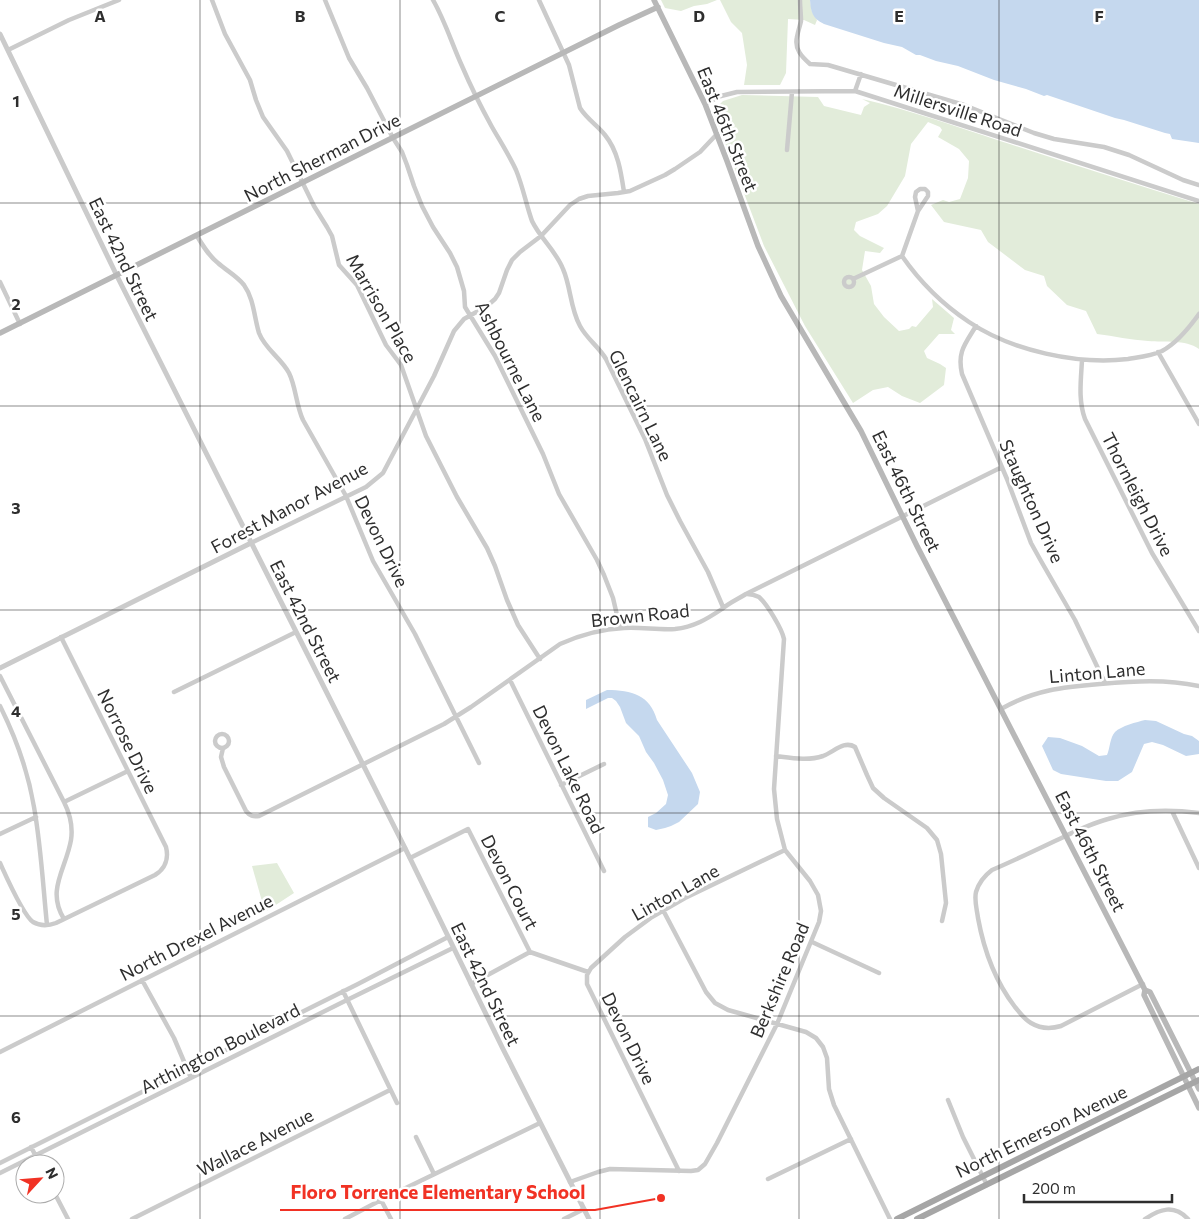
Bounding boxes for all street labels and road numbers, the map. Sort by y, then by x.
street label: East 46th Street [693,63,763,195]
street label: Millersville Road [891,79,1025,141]
street label: North Sherman Drive [240,108,404,206]
street label: East 42nd Street [85,194,163,324]
street label: Marrison Place [342,250,422,366]
street label: Ashbourne Lane [471,297,551,425]
street label: Glencairn Lane [605,346,677,464]
street label: East 46th Street [868,426,946,556]
street label: Thornleigh Drive [1097,429,1179,559]
street label: Staughton Drive [995,436,1069,566]
street label: Forest Manor Avenue [207,456,371,558]
street label: Devon Drive [350,491,414,591]
street label: East 42nd Street [266,556,346,686]
street label: Brown Road [590,599,690,631]
street label: Linton Lane [1048,657,1146,687]
street label: Norrose Drive [93,685,163,797]
street label: Devon Lake Road [528,701,610,837]
street label: East 46th Street [1051,787,1131,915]
street label: Devon Court [477,831,543,933]
street label: Linton Lane [627,859,723,925]
street label: North Drexel Avenue [116,889,276,985]
street label: East 42nd Street [447,919,525,1049]
street label: Berkshire Road [745,919,813,1041]
street label: Devon Drive [597,988,661,1088]
street label: Arthington Boulevard [137,998,303,1098]
street label: North Emerson Avenue [952,1080,1130,1182]
street label: Wallace Avenue [193,1103,317,1181]

